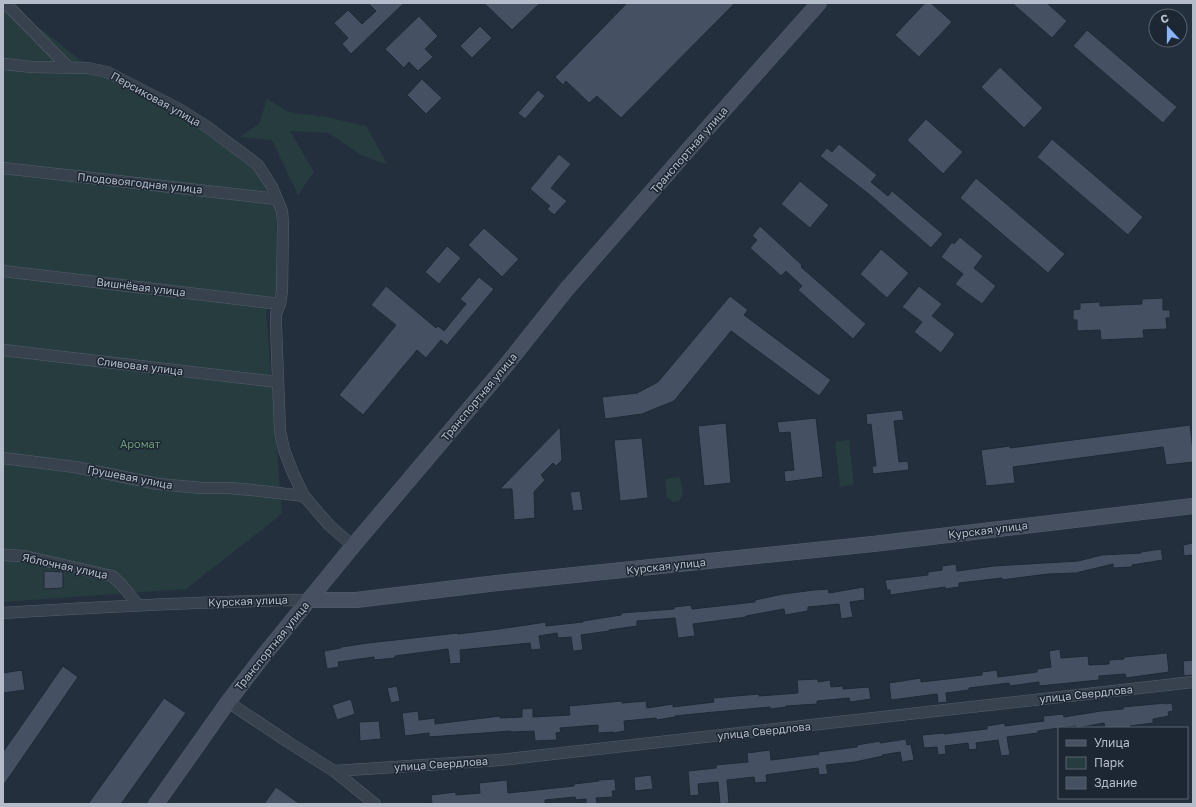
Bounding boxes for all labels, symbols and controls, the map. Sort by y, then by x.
north arrow [1148,8,1188,48]
text: С [1158,11,1170,26]
street label: Персиковая улица [109,69,203,129]
street label: Транспортная улица [647,104,730,196]
street label: Плодовоягодная улица [77,169,203,196]
street label: Вишнёвая улица [96,275,186,298]
street label: Транспортная улица [438,350,519,443]
street label: Сливовая улица [96,354,184,377]
park label: Аромат [120,437,161,450]
street label: Грушевая улица [86,462,174,491]
street label: Курская улица [948,518,1028,541]
street label: Яблочная улица [21,550,109,581]
street label: Курская улица [626,555,706,576]
street label: Курская улица [208,593,288,608]
street label: Транспортная улица [232,598,312,693]
street label: улица Свердлова [1038,682,1133,705]
street label: улица Свердлова [716,719,811,742]
legend [1058,727,1188,799]
text: Улица [1094,735,1130,750]
street label: улица Свердлова [394,754,488,773]
text: Парк [1094,755,1124,770]
text: Здание [1094,775,1137,790]

